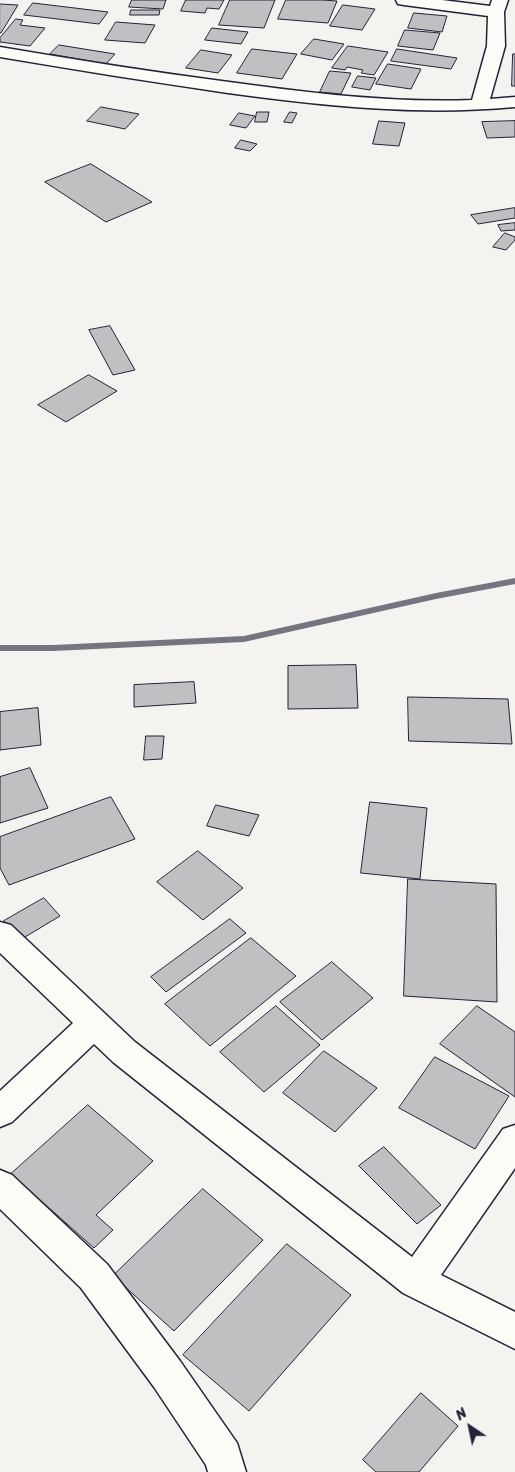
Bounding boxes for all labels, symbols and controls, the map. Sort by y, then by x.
text: N [450,1401,472,1427]
north arrow [445,1402,495,1452]

